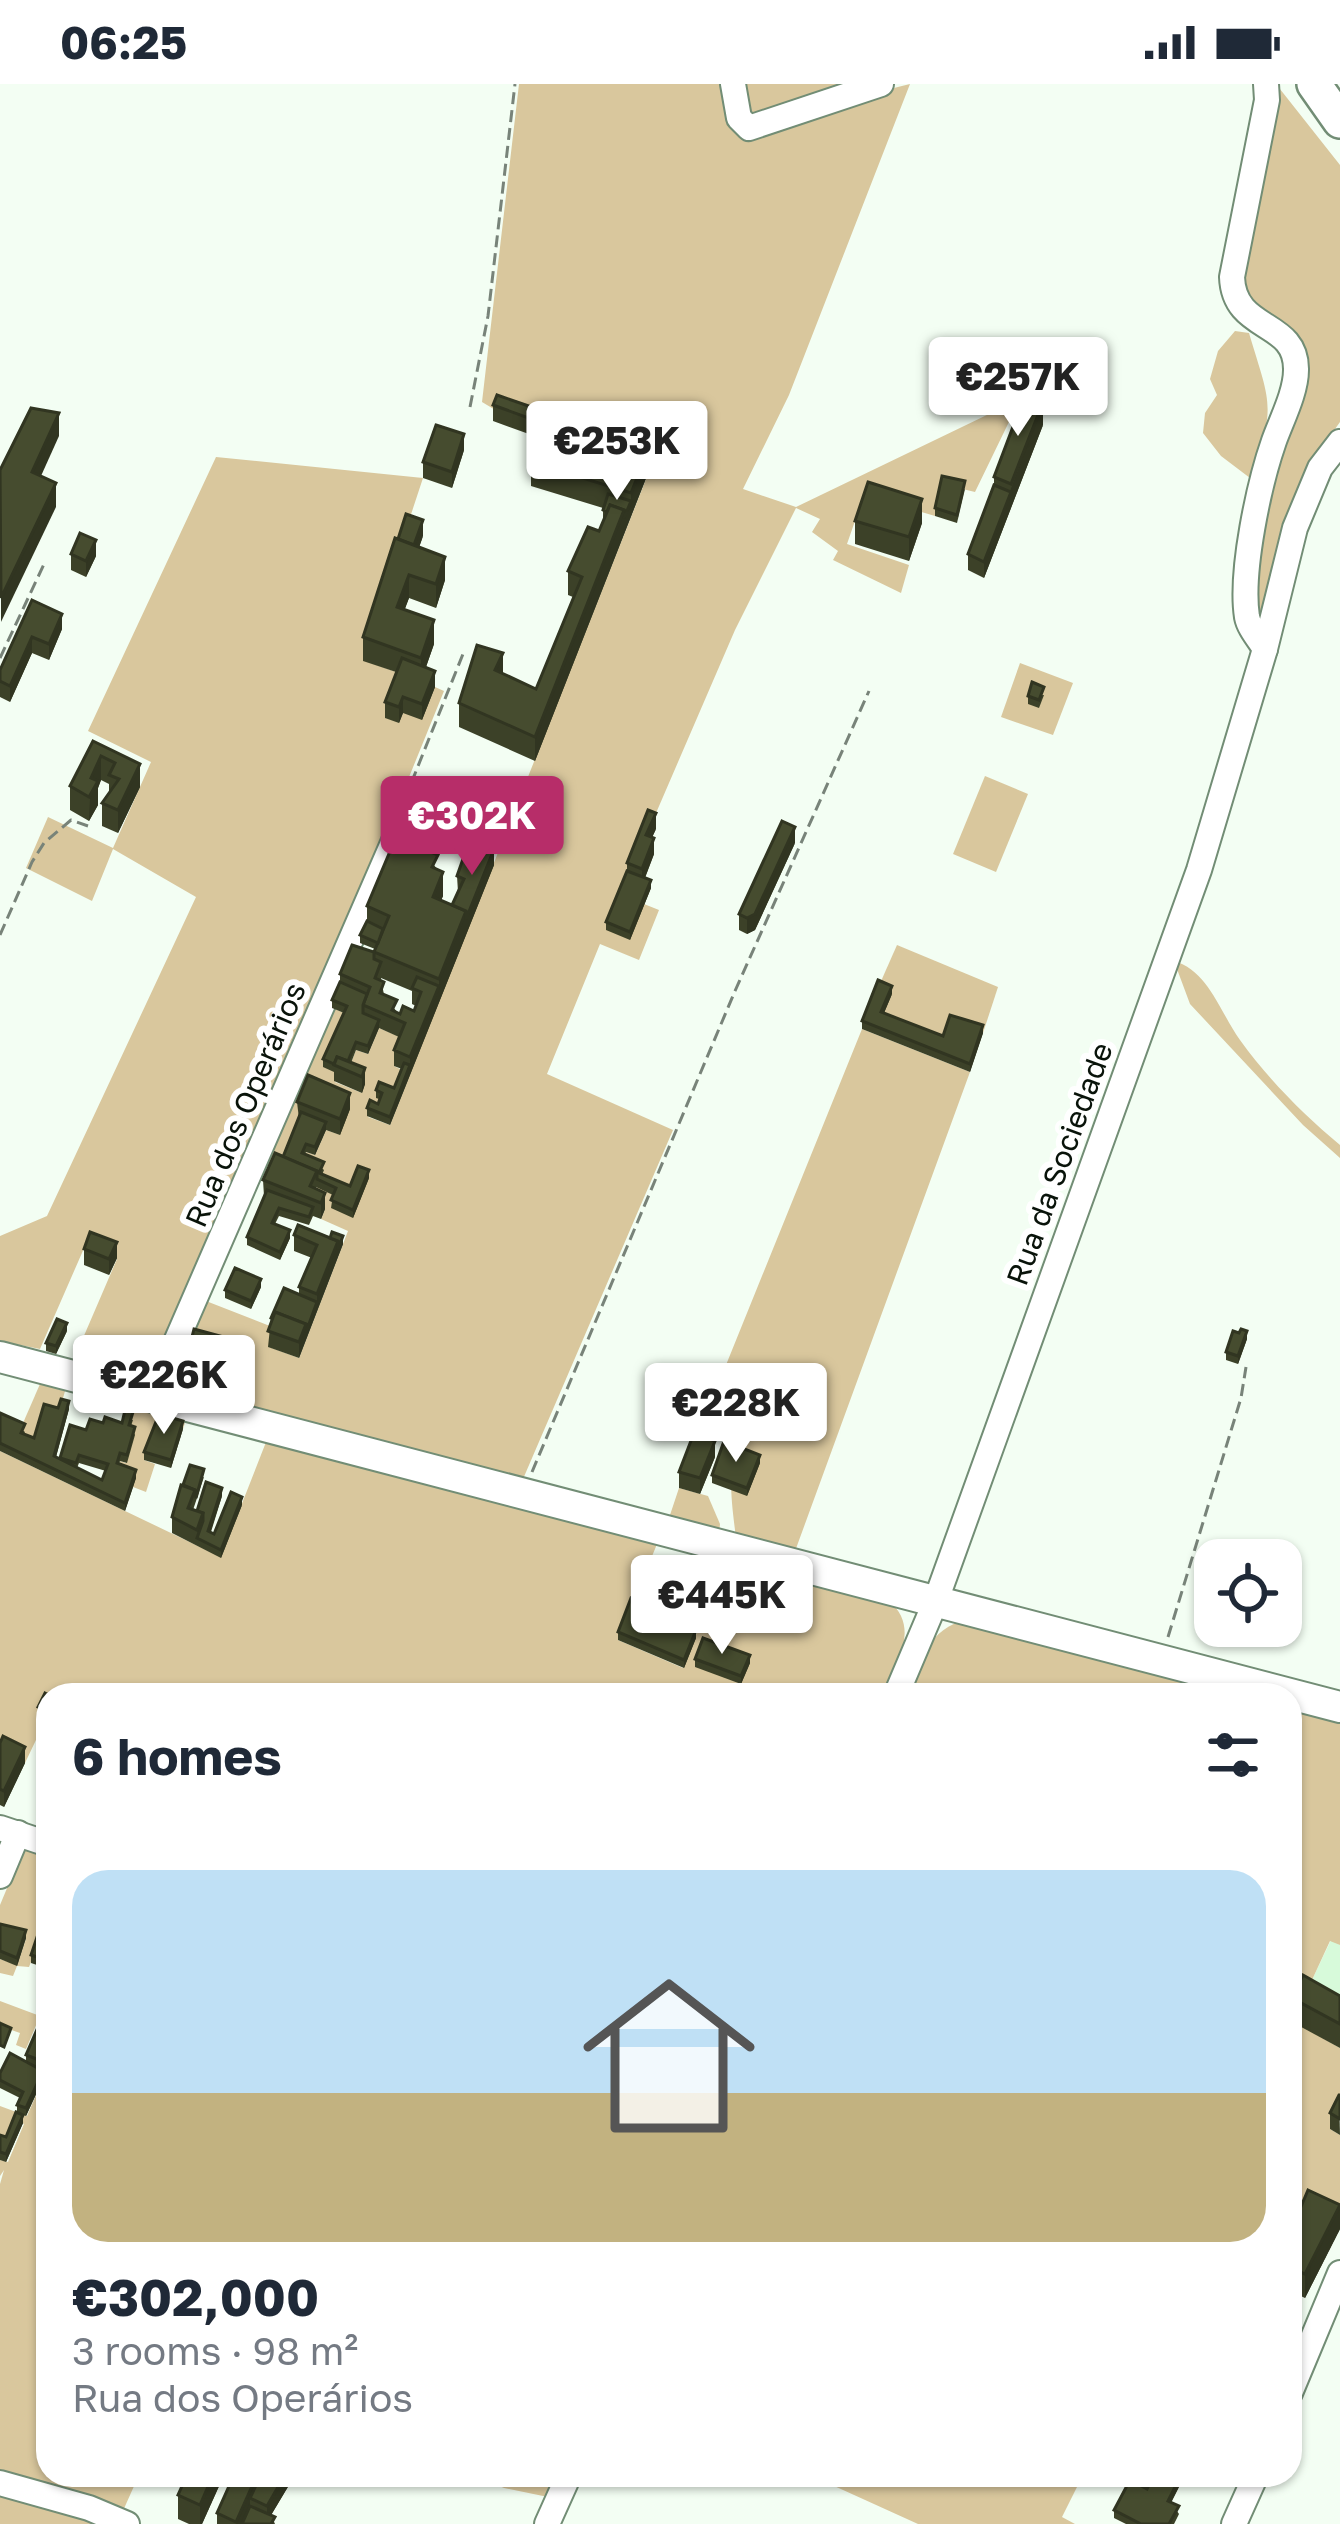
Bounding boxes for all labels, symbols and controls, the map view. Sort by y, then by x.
text: 06:25 [60,15,187,69]
pin: €257K [934,337,1102,439]
text: €257K [956,352,1080,399]
pin: €253K [533,401,701,503]
text: €253K [553,416,681,463]
pin: €302K [388,776,556,878]
text: €302K [408,791,536,838]
street label: Rua dos Operários [177,977,313,1232]
street label: Rua da Sociedade [998,1037,1120,1290]
pin: €226K [80,1335,248,1437]
text: €226K [100,1350,228,1397]
pin: €228K [652,1363,820,1465]
text: €228K [672,1378,800,1425]
map controls [1194,1539,1302,1647]
button: locate [1194,1539,1302,1647]
pin: €445K [638,1555,806,1657]
text: €445K [658,1570,786,1617]
icon: filters [1200,1722,1266,1788]
text: 6 homes [72,1725,282,1786]
icon: home [561,1948,777,2164]
text: €302,000 [72,2266,319,2327]
text: 3 rooms · 98 m² [72,2327,358,2374]
text: Rua dos Operários [72,2374,413,2421]

